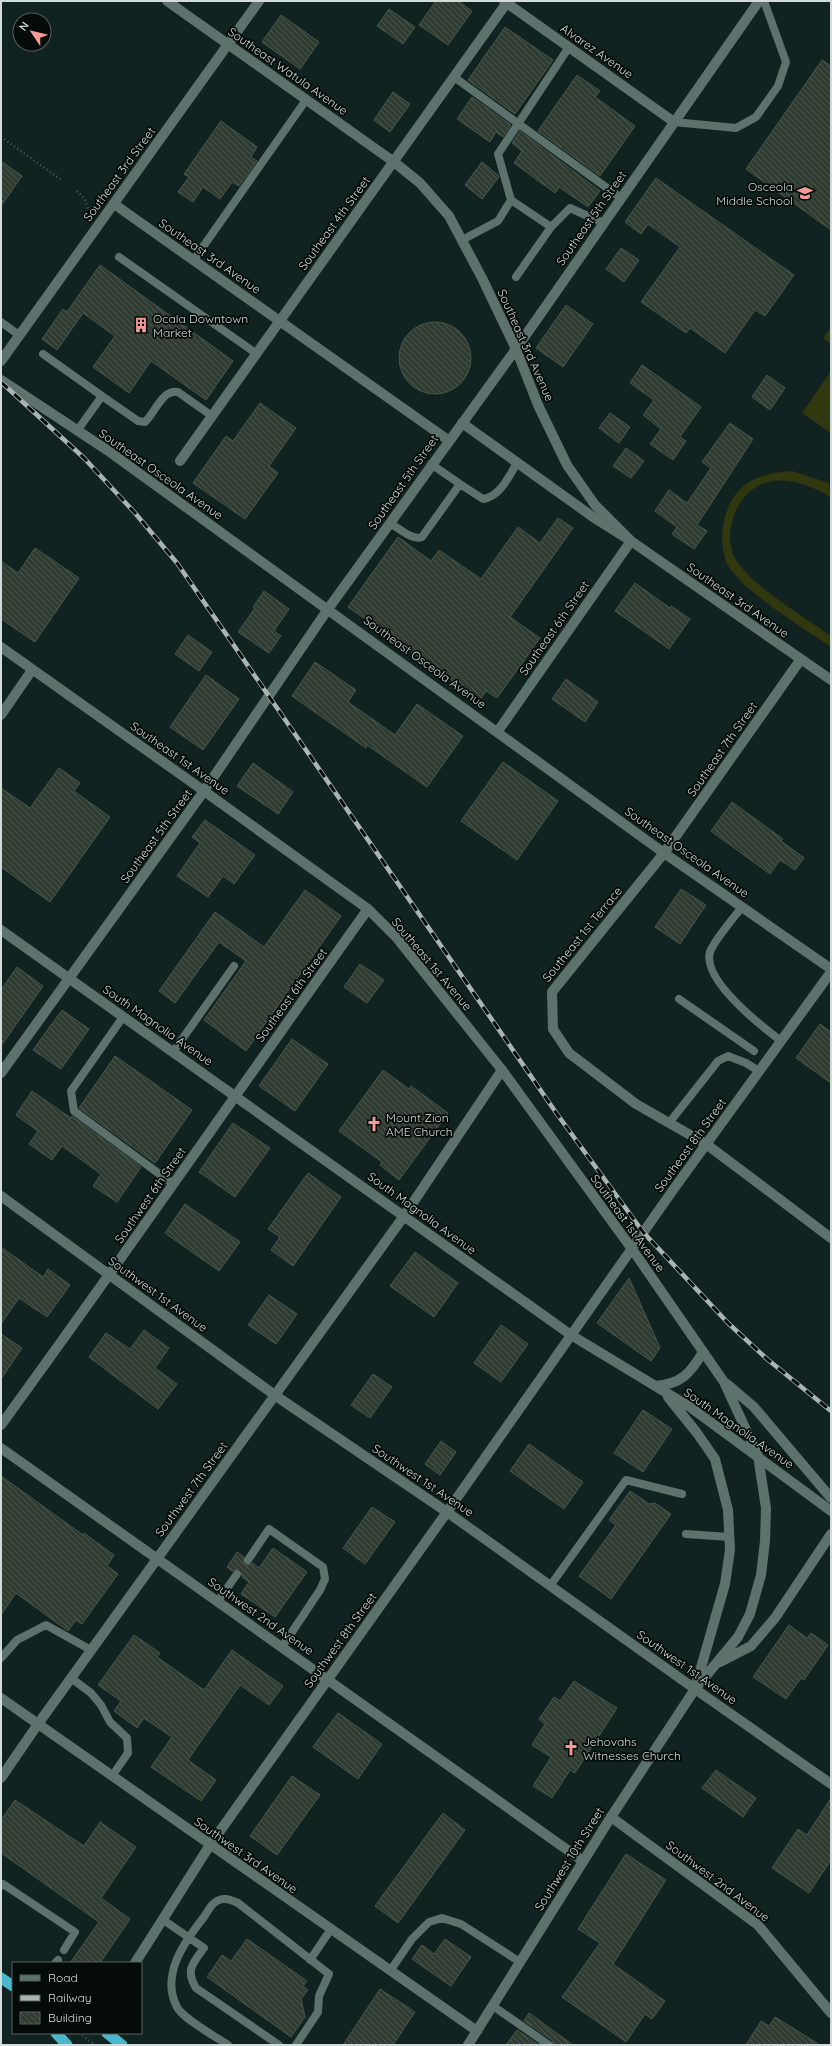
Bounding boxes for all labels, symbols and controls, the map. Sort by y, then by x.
north arrow [12,12,52,52]
text: N [16,19,32,34]
street label: Alvarez Avenue [558,20,636,82]
street label: Southeast Watula Avenue [225,24,351,118]
street label: Southeast 3rd Street [80,124,158,224]
street label: Southeast 5th Street [553,168,629,268]
street label: Southeast 4th Street [295,173,373,273]
place label: Osceola Middle School [716,179,793,208]
school or university icon: Osceola Middle School [796,184,814,202]
street label: Southeast 3rd Avenue [156,215,264,297]
street label: Southeast 3rd Avenue [495,287,558,404]
place label: Ocala Downtown Market [153,311,248,340]
building icon: Ocala Downtown Market [132,316,150,334]
street label: Southeast Osceola Avenue [96,425,226,523]
street label: Southeast 5th Street [365,432,441,532]
street label: Southeast 3rd Avenue [684,559,792,641]
street label: Southeast 6th Street [516,578,592,678]
street label: Southeast Osceola Avenue [361,612,490,712]
street label: Southeast 7th Street [684,699,760,799]
street label: Southeast 1st Avenue [128,718,232,798]
street label: Southeast 5th Street [117,786,195,886]
street label: Southeast Osceola Avenue [622,803,752,901]
street label: Southeast 1st Terrace [539,883,625,985]
street label: Southeast 1st Avenue [389,914,476,1014]
street label: Southeast 6th Street [252,945,330,1045]
street label: South Magnolia Avenue [100,981,216,1069]
street label: Southeast 8th Street [651,1095,729,1195]
place label: Mount Zion AME Church [386,1110,453,1139]
church icon: Mount Zion AME Church [365,1115,383,1133]
street label: Southwest 6th Street [111,1144,189,1246]
street label: South Magnolia Avenue [365,1169,479,1258]
street label: Southeast 1st Avenue [587,1171,669,1275]
street label: Southwest 1st Avenue [105,1253,211,1335]
street label: South Magnolia Avenue [681,1384,797,1472]
street label: Southwest 7th Street [152,1439,230,1539]
street label: Southwest 1st Avenue [370,1441,477,1520]
street label: Southwest 2nd Avenue [205,1574,317,1658]
street label: Southwest 8th Street [300,1590,380,1690]
street label: Southwest 1st Avenue [634,1627,740,1707]
place label: Jehovahs Witnesses Church [583,1734,681,1763]
church icon: Jehovahs Witnesses Church [562,1739,580,1757]
street label: Southwest 10th Street [531,1805,607,1913]
street label: Southwest 3rd Avenue [191,1814,301,1896]
street label: Southwest 2nd Avenue [663,1837,773,1925]
legend [12,1962,142,2034]
text: Road [48,1970,78,1985]
text: Railway [48,1990,92,2005]
text: Building [48,2010,92,2025]

